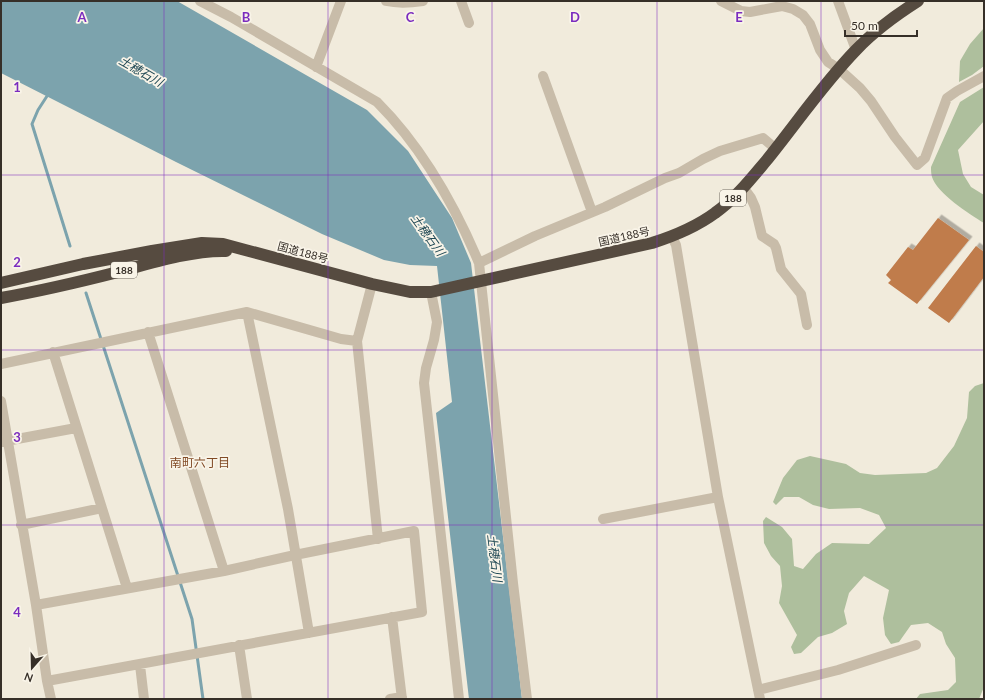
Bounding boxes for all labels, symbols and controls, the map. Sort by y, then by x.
text: A [76,9,87,25]
text: B [242,9,251,25]
text: C [406,9,415,25]
text: D [570,9,580,25]
text: E [735,9,743,25]
scale bar [845,12,917,38]
text: 50 m [851,18,878,33]
water label: 土穂石川 [116,53,167,90]
text: 1 [13,79,21,95]
road number: 188 [720,190,746,206]
water label: 土穂石川 [408,211,449,260]
street label: 国道188号 [597,224,651,248]
street label: 国道188号 [276,239,330,265]
text: 2 [13,254,21,270]
road number: 188 [111,262,137,278]
text: 3 [13,429,21,445]
district label: 南町六丁目 [170,455,230,470]
water label: 土穂石川 [485,533,506,585]
text: 4 [13,604,21,620]
north arrow [12,648,52,688]
text: N [22,670,35,685]

